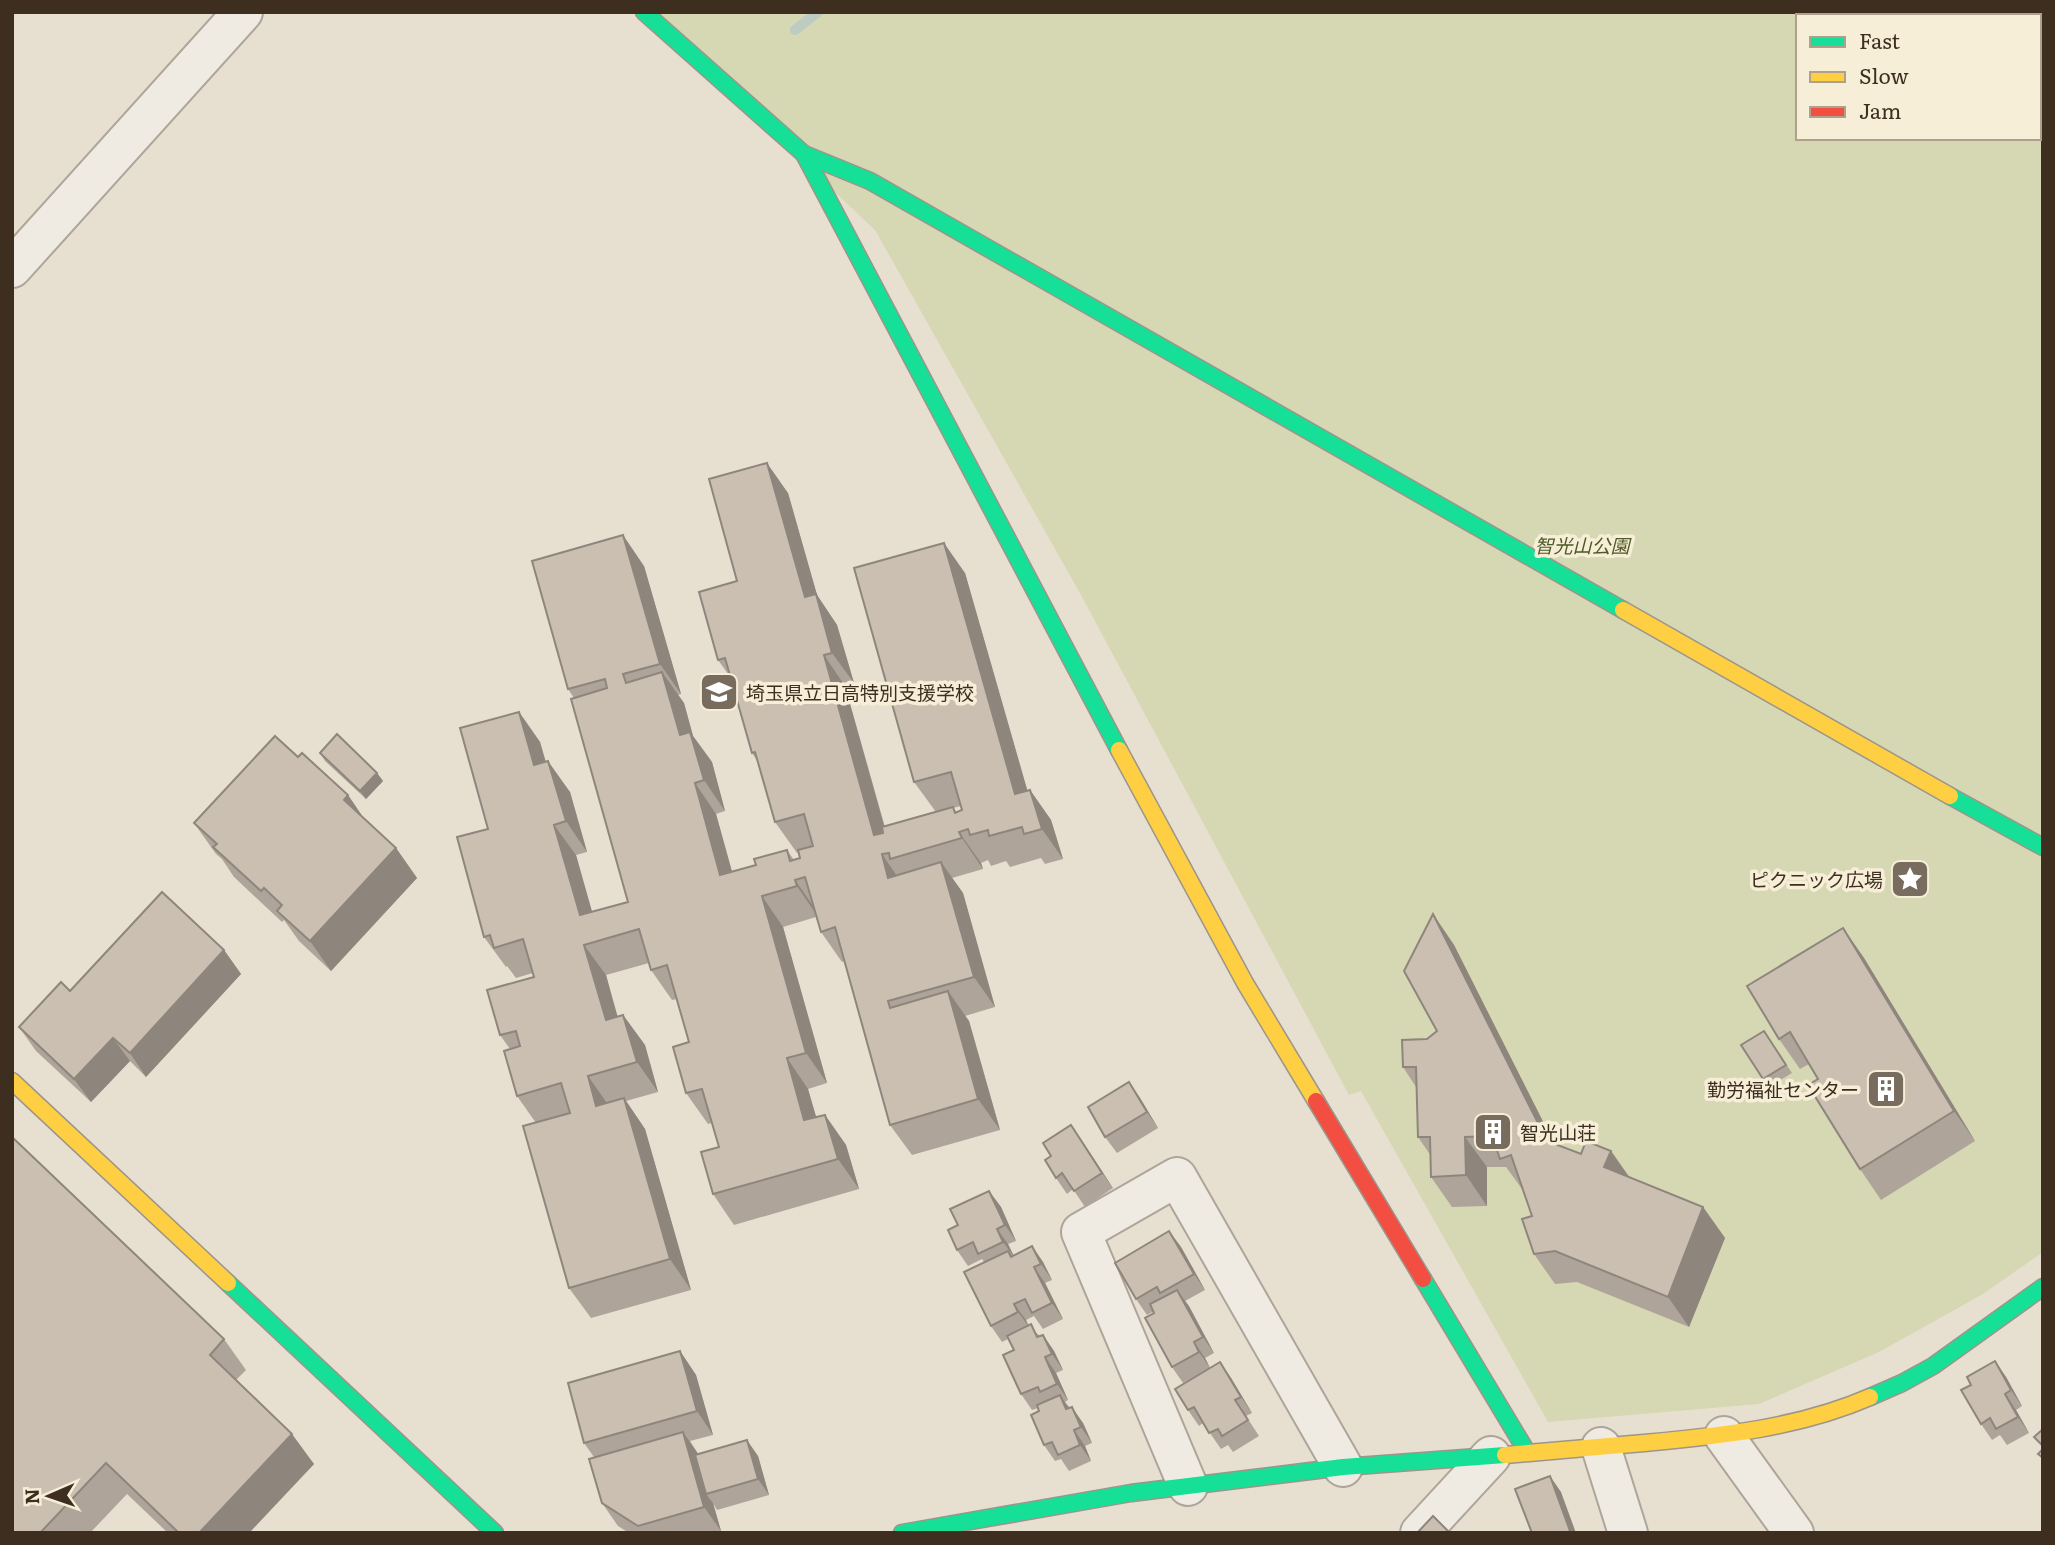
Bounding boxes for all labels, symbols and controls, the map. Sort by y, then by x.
legend [1796,14,2041,140]
text: Fast [1859,24,1900,55]
text: Slow [1859,59,1909,90]
text: Jam [1859,94,1901,125]
park label: 智光山公園 [1534,531,1632,559]
school or university icon: 埼玉県立日高特別支援学校 [698,671,740,713]
place label: 埼玉県立日高特別支援学校 [746,678,974,706]
place icon: ピクニック広場 [1889,858,1931,900]
place label: ピクニック広場 [1750,865,1883,893]
building icon: 勤労福祉センター [1865,1068,1907,1110]
place label: 勤労福祉センター [1707,1075,1859,1103]
building icon: 智光山荘 [1472,1111,1514,1153]
place label: 智光山荘 [1520,1118,1596,1146]
north arrow [14,1461,84,1531]
text: N [17,1488,45,1505]

